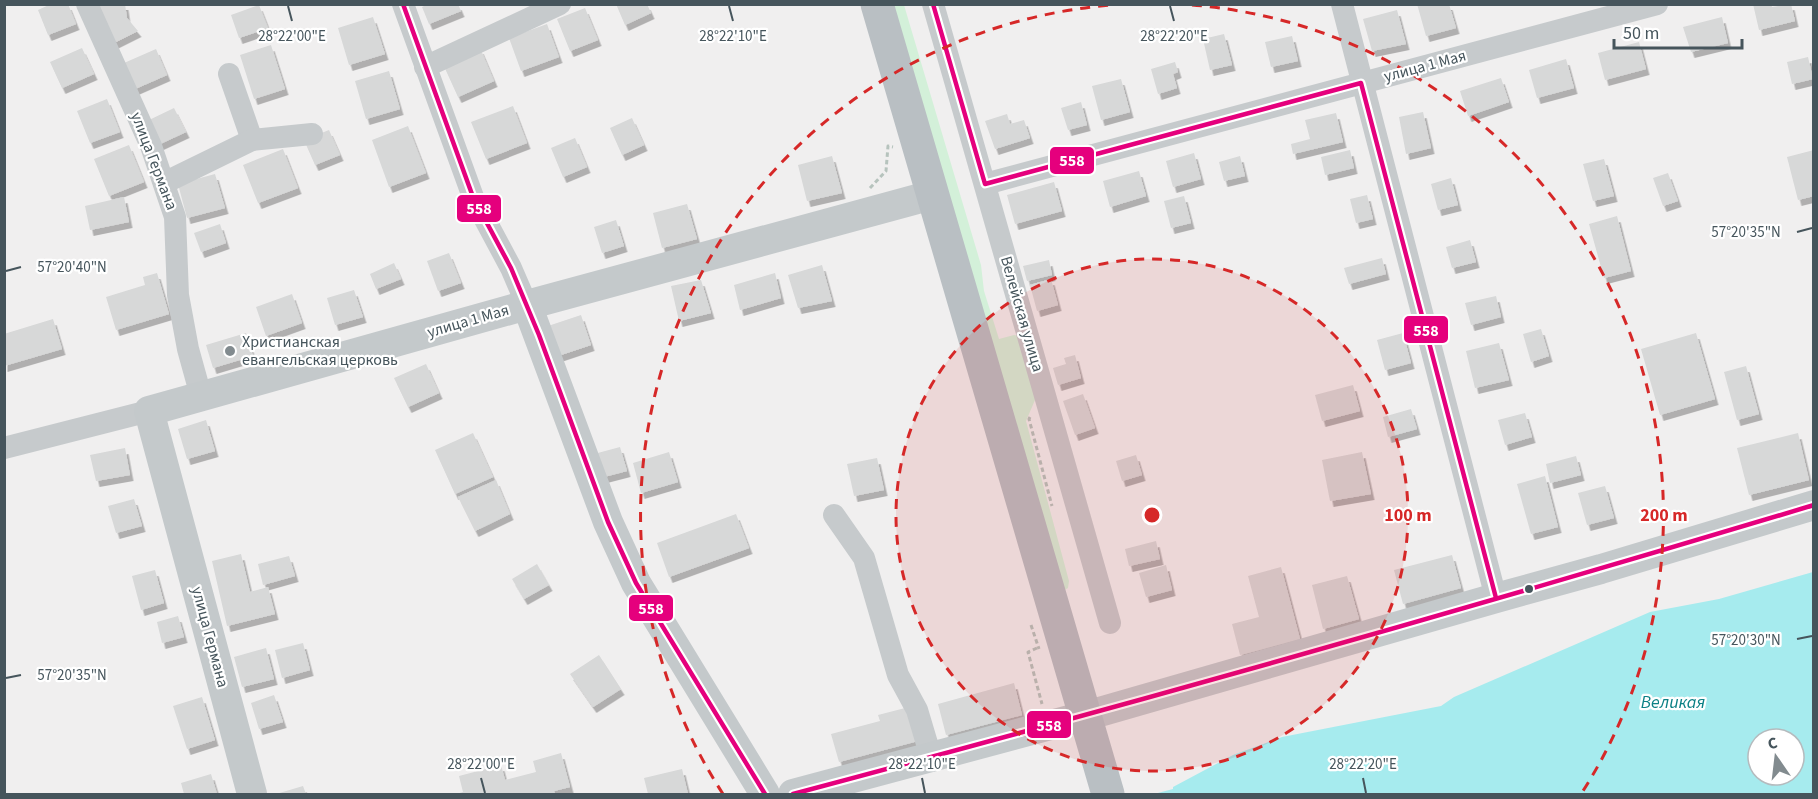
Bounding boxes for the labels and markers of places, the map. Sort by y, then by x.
place label: Христианская евангельская церковь [242,331,398,371]
marker: Христианская евангельская церковь [223,344,237,358]
centre of rings [1142,505,1162,525]
unlabelled marker [1523,583,1535,595]

